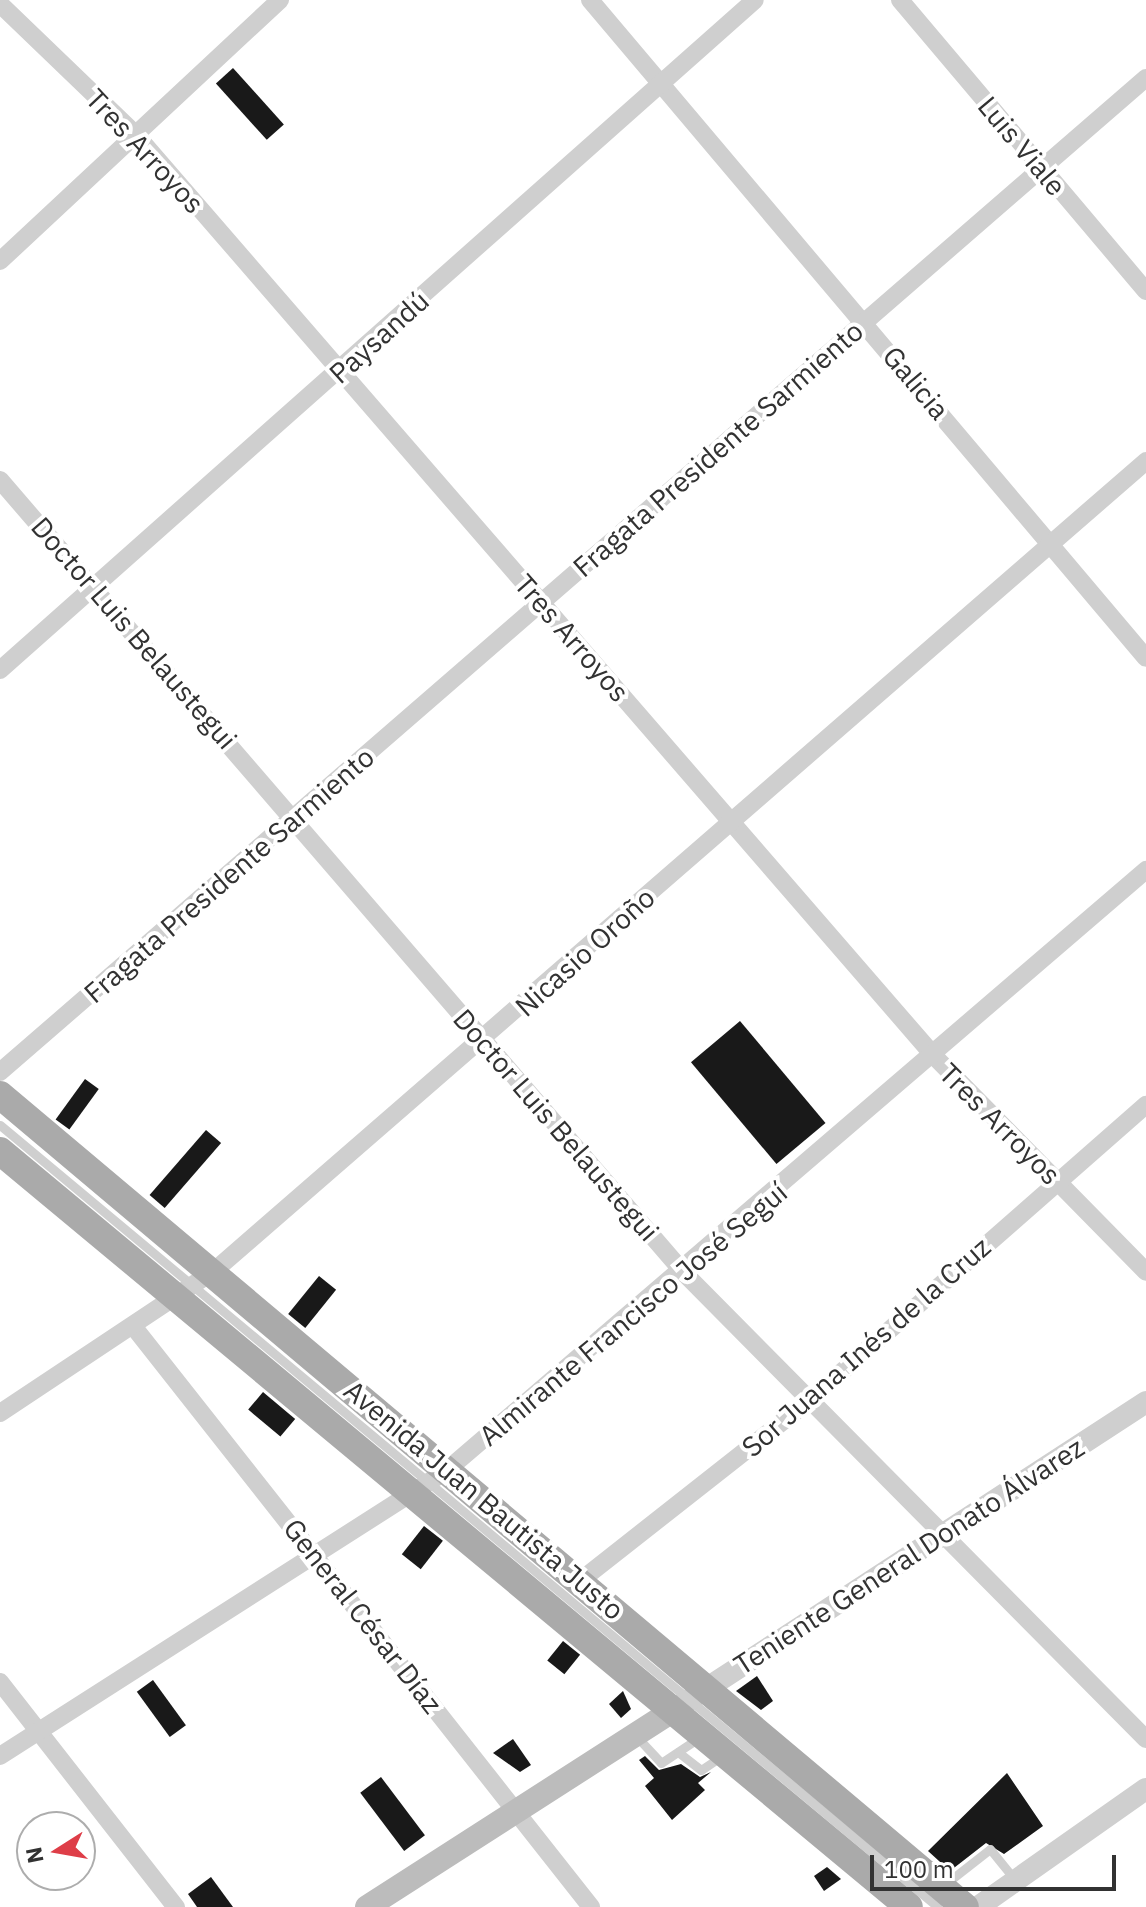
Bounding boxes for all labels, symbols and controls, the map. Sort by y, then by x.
street label: Tres Arroyos [79,82,211,220]
street label: Luis Viale [971,90,1073,202]
street label: Paysandú [322,284,436,390]
street label: Fragata Presidente Sarmiento [566,314,870,584]
street label: Galicia [876,340,956,426]
street label: Doctor Luis Belaustegui [24,510,244,756]
street label: Tres Arroyos [508,568,636,708]
street label: Fragata Presidente Sarmiento [77,740,381,1010]
street label: Nicasio Oroño [508,881,662,1023]
street label: Doctor Luis Belaustegui [446,1002,666,1248]
street label: Tres Arroyos [932,1056,1068,1192]
street label: Almirante Francisco José Seguí [472,1175,794,1453]
street label: Sor Juana Inés de la Cruz [735,1230,997,1464]
street label: Avenida Juan Bautista Justo [337,1373,631,1627]
street label: Teniente General Donato Álvarez [728,1430,1090,1682]
street label: General César Díaz [277,1512,449,1720]
north arrow [16,1811,96,1891]
scale bar [874,1839,1120,1889]
text: N [18,1845,50,1866]
text: 100 m [884,1853,954,1885]

